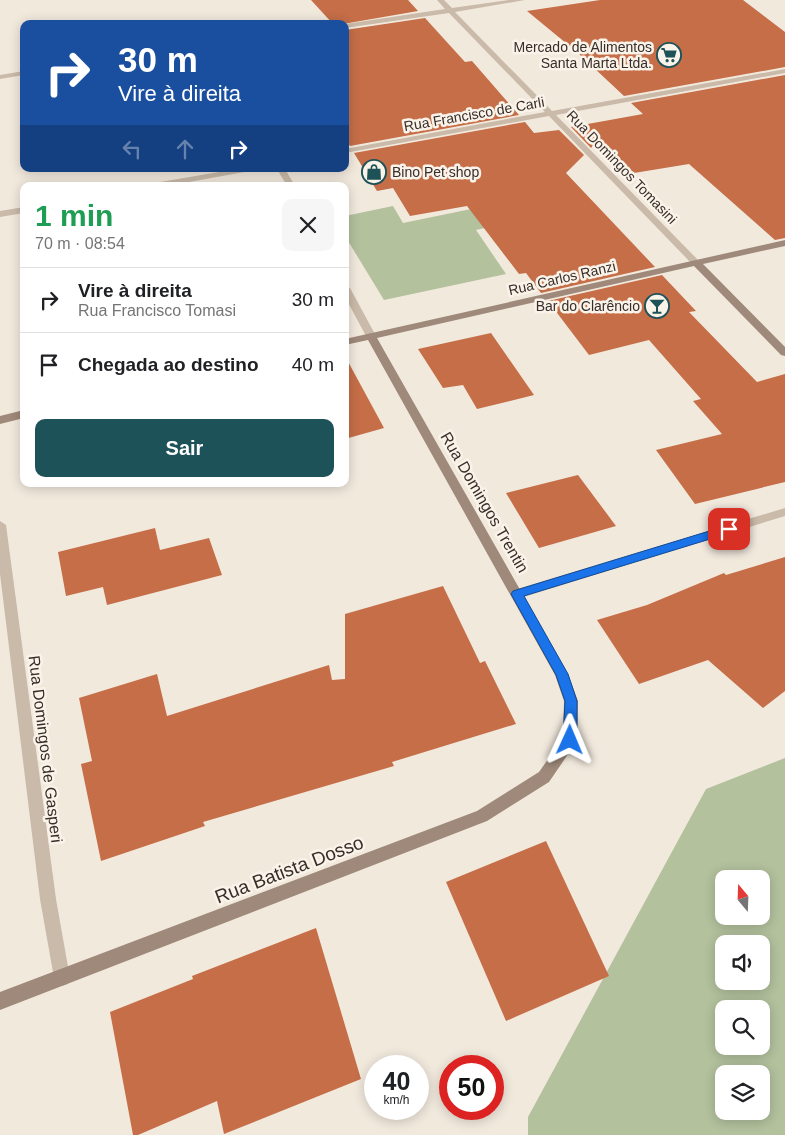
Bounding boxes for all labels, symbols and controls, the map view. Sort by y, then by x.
place label: Mercado de Alimentos Santa Marta Ltda. [513,39,652,71]
icon: right [35,40,100,105]
text: 30 m [118,40,198,79]
supermarket icon: Mercado de Alimentos Santa Marta Ltda. [656,42,682,68]
text: Vire à direita [118,81,241,106]
street label: Rua Francisco de Carli [402,94,546,134]
street label: Rua Domingos Tomasini [564,107,680,227]
icon: left [118,135,146,163]
icon: ahead [171,135,199,163]
icon: right [224,135,252,163]
shop icon: Bino Pet shop [361,159,387,185]
place label: Bino Pet shop [392,164,479,180]
text: 1 min [35,199,113,232]
button: close [282,199,334,251]
text: 70 m · 08:54 [35,235,125,252]
street label: Rua Carlos Ranzi [507,258,617,298]
text: Vire à direita [78,280,192,301]
icon: right [35,286,63,314]
text: 30 m [292,289,334,310]
bar icon: Bar do Clarêncio [644,293,670,319]
place label: Bar do Clarêncio [536,298,640,314]
text: Rua Francisco Tomasi [78,302,236,319]
icon: arrive [35,351,63,379]
text: Chegada ao destino [78,354,259,375]
text: 40 m [292,354,334,375]
button: Sair [35,419,334,477]
street label: Rua Domingos Trentin [437,429,532,575]
pin [708,508,750,550]
icon: arrive [715,515,743,543]
street label: Rua Domingos de Gasperi [26,654,65,844]
position arrow [543,713,595,765]
street label: Rua Batista Dosso [212,831,366,907]
north arrow [715,870,770,925]
map controls [715,870,770,1120]
button: sound [715,935,770,990]
button: search [715,1000,770,1055]
speed limit sign: 50 [439,1055,504,1120]
button: layers [715,1065,770,1120]
text: 40 [383,1067,410,1095]
text: km/h [383,1093,410,1107]

